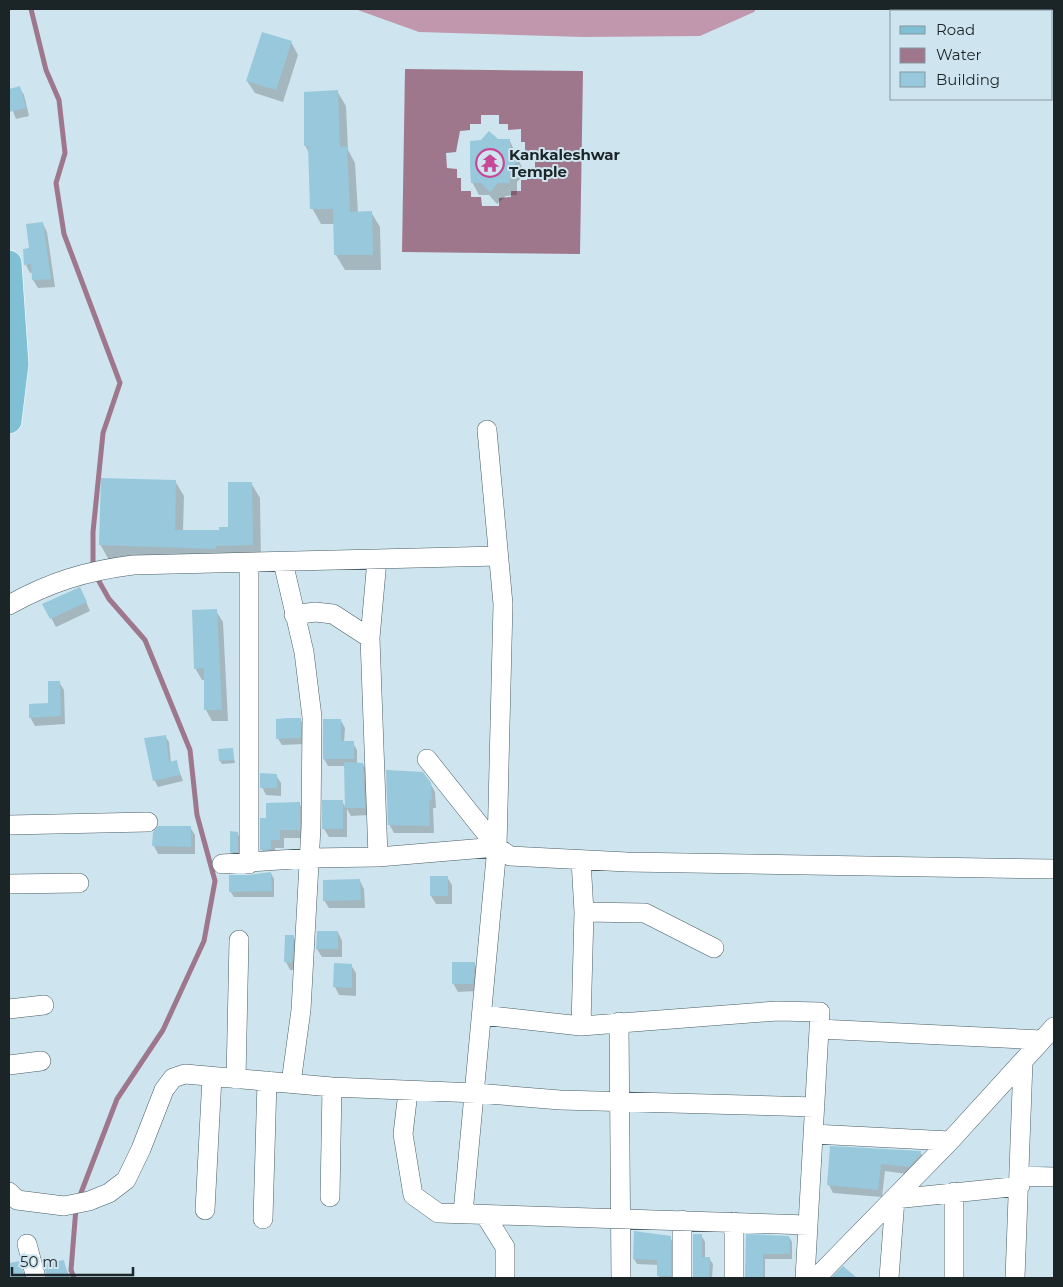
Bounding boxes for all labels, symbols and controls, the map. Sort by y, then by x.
legend [890,10,1053,100]
text: Road [936,20,975,39]
text: Water [936,45,982,64]
text: Building [936,70,1000,89]
place label: Kankaleshwar Temple [509,145,621,181]
temple icon: Kankaleshwar Temple [475,148,505,178]
scale bar [12,1244,134,1276]
text: 50 m [20,1252,58,1271]

